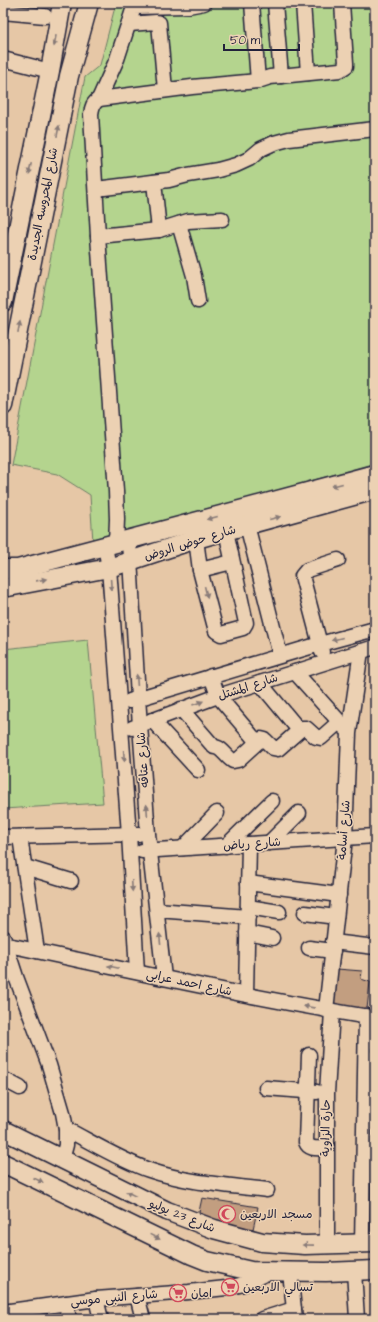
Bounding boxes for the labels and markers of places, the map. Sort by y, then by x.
mosque icon: مسجد الاربعين [217,1204,237,1224]
place label: مسجد الاربعين [240,1206,312,1223]
supermarket icon: تسالي الاربعين [220,1277,240,1297]
place label: تسالي الاربعين [243,1279,313,1298]
supermarket icon: امان [168,1283,188,1303]
place label: امان [191,1285,212,1302]

